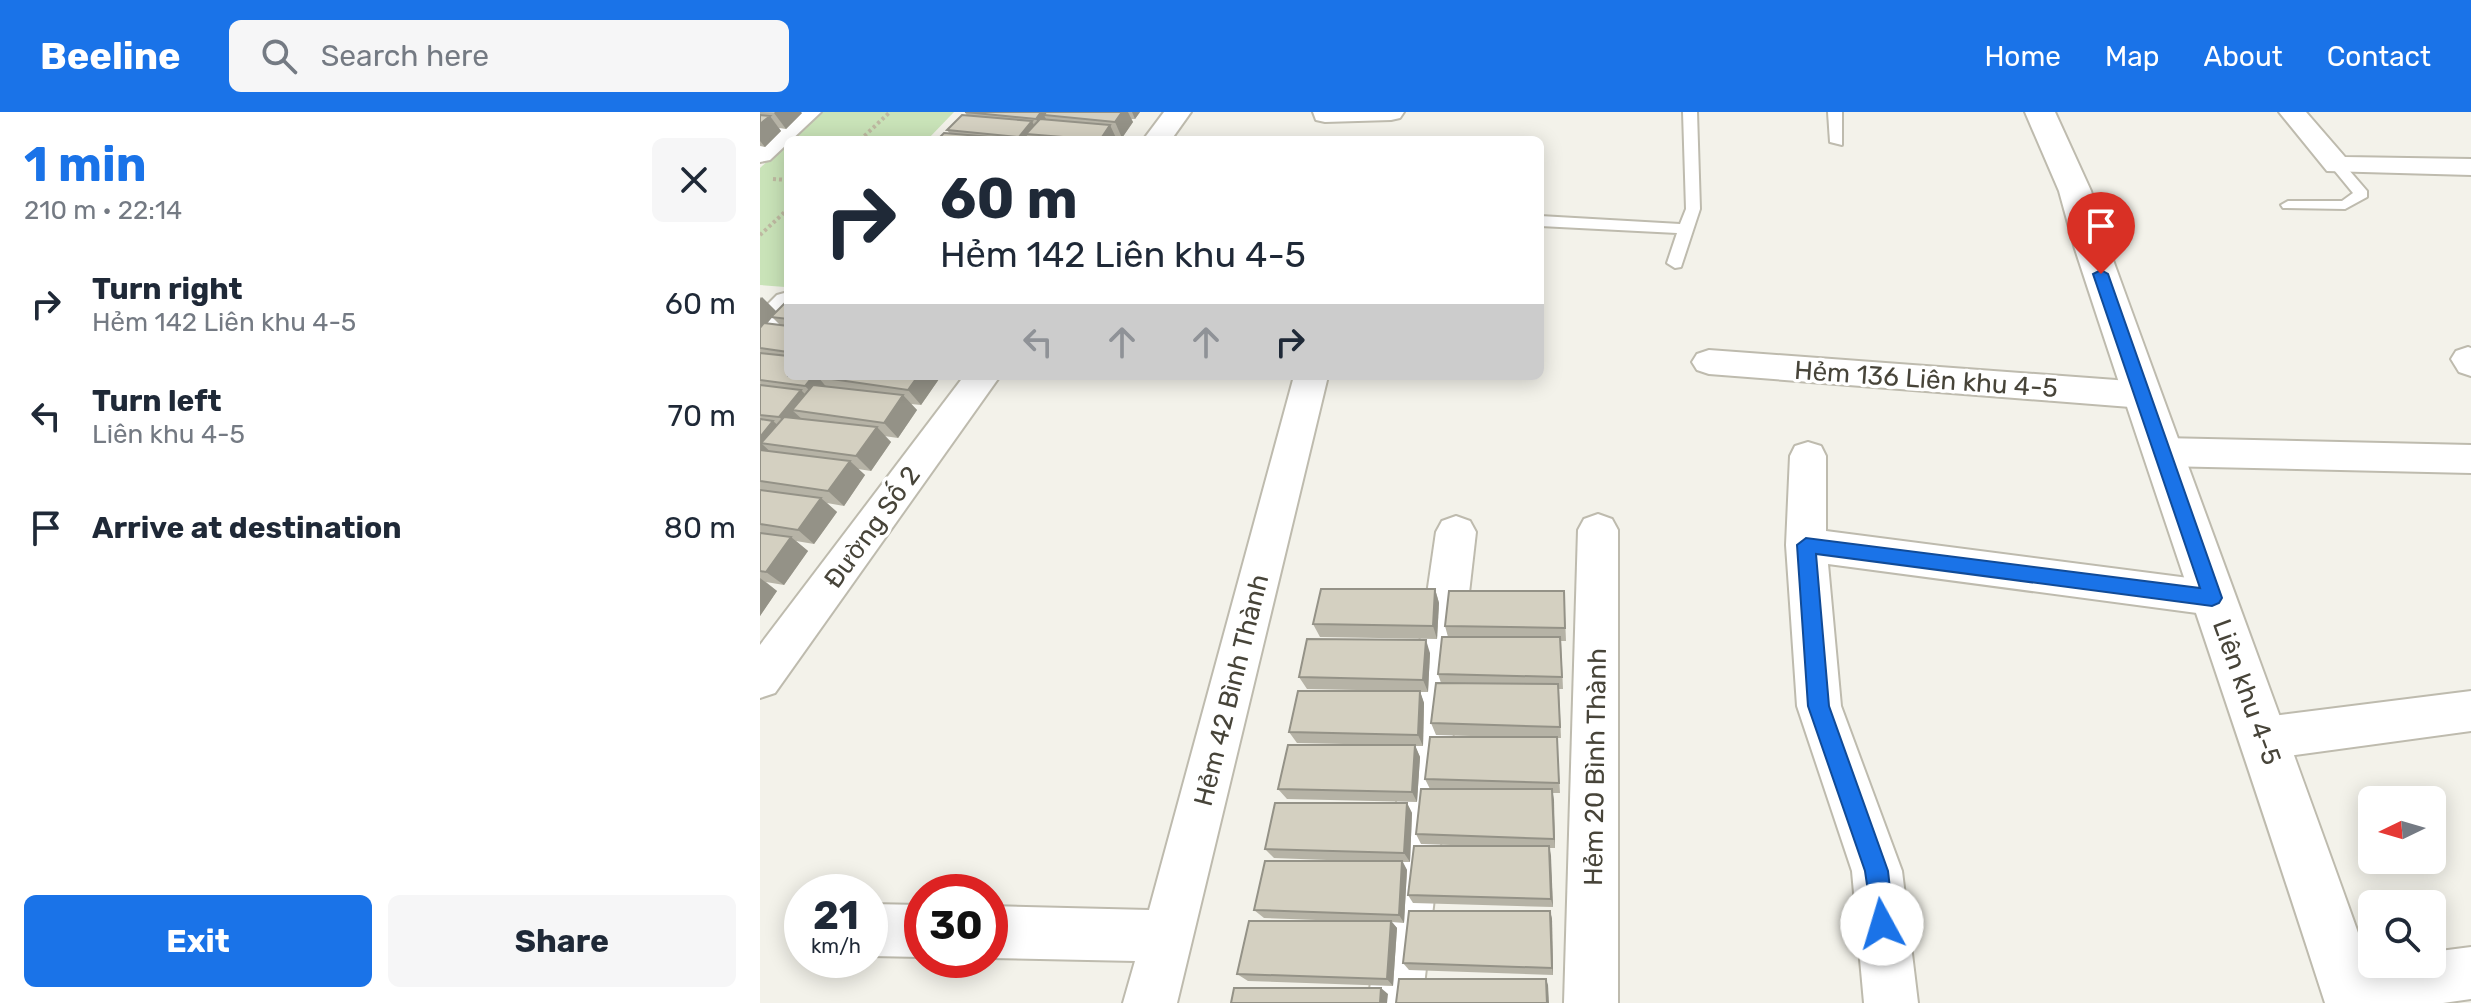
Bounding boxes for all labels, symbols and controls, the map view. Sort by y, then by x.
search box [229,20,789,92]
text: Beeline [40,33,181,79]
icon: search [257,34,301,78]
text: Search here [321,38,489,74]
text: Home [1984,40,2061,73]
text: Map [2105,40,2159,73]
text: About [2203,40,2283,73]
text: Contact [2327,40,2431,73]
text: 1 min [24,136,147,193]
button: close [652,138,736,222]
text: 60 m [940,166,1078,232]
icon: right [808,168,912,272]
pin [2067,192,2135,274]
text: 210 m · 22:14 [24,195,182,226]
icon: arrive [2079,204,2123,248]
text: Hẻm 142 Liên khu 4-5 [940,233,1306,276]
text: Turn right [92,271,243,307]
icon: right [24,282,68,326]
text: 60 m [665,286,736,322]
text: Hẻm 142 Liên khu 4-5 [92,307,356,338]
icon: left [1016,320,1060,364]
icon: ahead [1100,320,1144,364]
icon: ahead [1184,320,1228,364]
icon: right [1268,320,1312,364]
street label: Hẻm 136 Liên khu 4-5 [1793,355,2059,404]
text: Turn left [92,383,222,419]
icon: left [24,394,68,438]
text: 70 m [668,398,736,434]
text: Liên khu 4-5 [92,419,245,450]
street label: Đường Số 2 [817,459,927,594]
icon: arrive [24,506,68,550]
text: Arrive at destination [92,510,402,546]
text: 80 m [664,510,736,546]
street label: Hẻm 42 Bình Thành [1188,571,1275,809]
street label: Liên khu 4-5 [2206,615,2287,769]
street label: Hẻm 20 Bình Thành [1578,648,1613,886]
north arrow [2358,786,2446,874]
map controls [2358,786,2446,978]
speed limit sign: 30 [904,874,1008,978]
position arrow [1840,882,1924,966]
button: search [2358,890,2446,978]
text: 21 [813,892,859,939]
button: Exit [24,895,372,987]
button: Share [388,895,736,987]
text: km/h [811,934,861,958]

